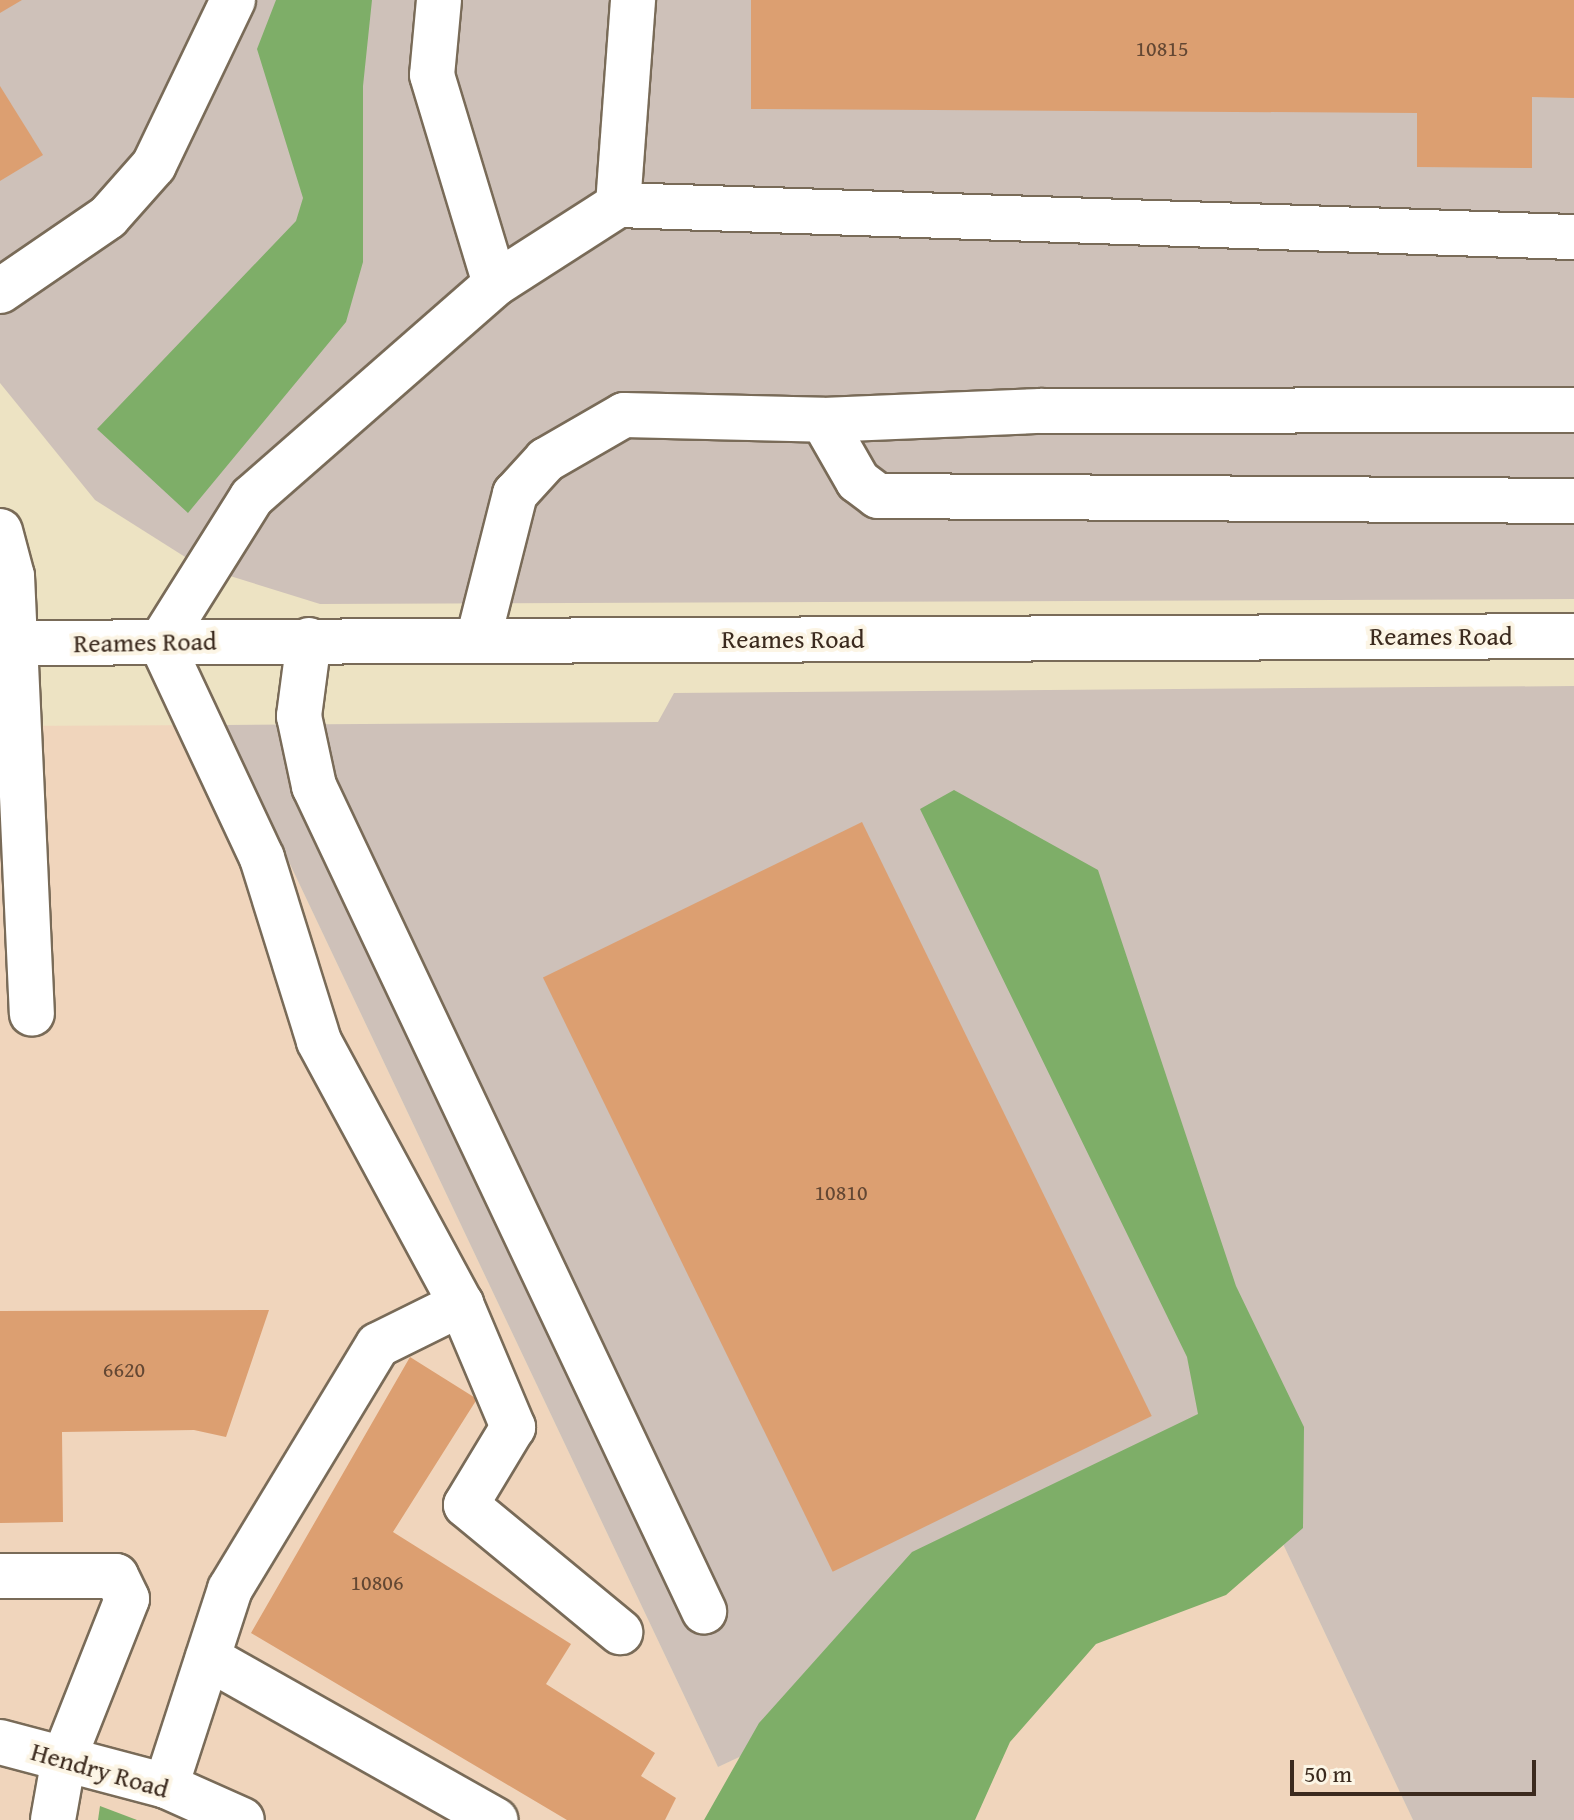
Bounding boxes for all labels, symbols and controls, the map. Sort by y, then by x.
house number: 10815 [1136,36,1188,62]
street label: Reames Road [1369,620,1513,652]
street label: Reames Road [721,623,865,655]
street label: Reames Road [73,625,217,659]
house number: 10810 [815,1180,867,1206]
house number: 6620 [103,1357,145,1383]
house number: 10806 [351,1570,403,1596]
street label: Hendry Road [28,1735,172,1805]
scale bar [1294,1744,1540,1794]
text: 50 m [1304,1756,1352,1791]

